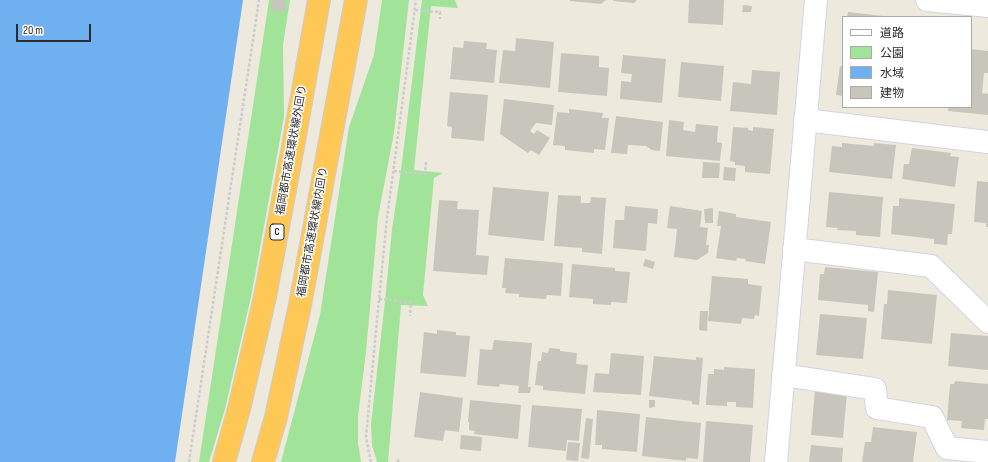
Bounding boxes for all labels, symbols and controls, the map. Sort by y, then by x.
scale bar [18,16,93,42]
legend [842,16,972,108]
text: 20 m [23,23,43,38]
text: 道路 [880,26,904,41]
text: 公園 [880,46,904,61]
text: 水域 [880,66,904,81]
street label: 福岡都市高速環状線外回り [274,84,310,216]
text: 建物 [880,86,904,101]
street label: 福岡都市高速環状線内回り [295,166,331,298]
road number: C [270,224,284,240]

